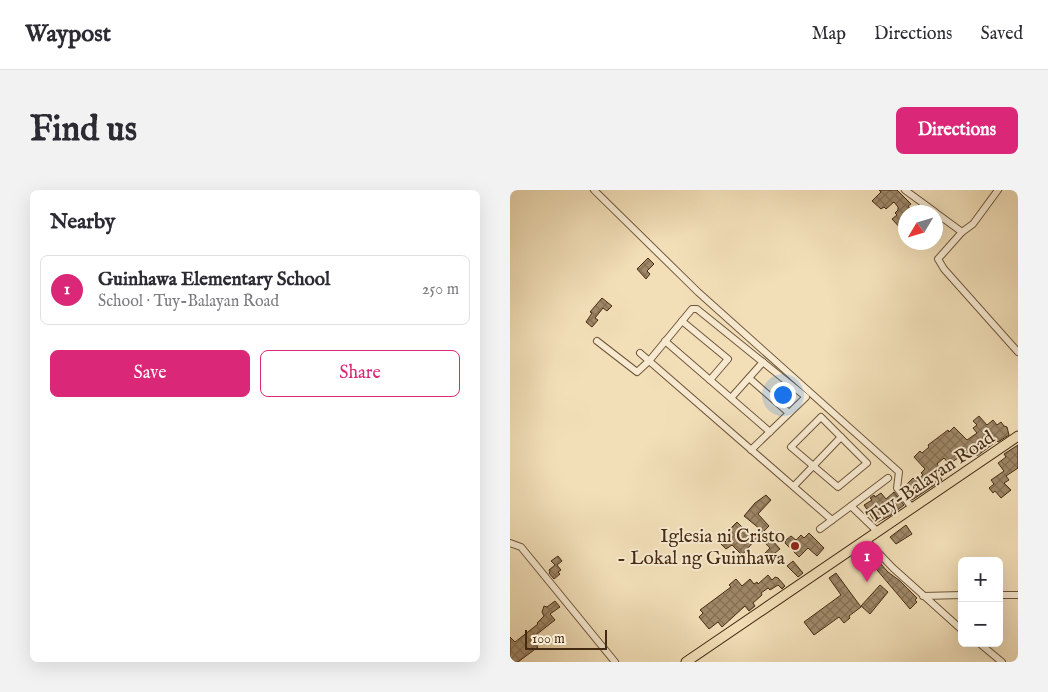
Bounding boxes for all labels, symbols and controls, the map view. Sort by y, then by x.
text: Waypost [25,19,111,50]
text: Map [812,23,846,46]
text: Directions [874,23,952,46]
text: Saved [980,23,1023,46]
button: Directions [896,107,1018,154]
text: Find us [30,108,137,153]
north arrow [898,205,943,250]
text: Nearby [50,209,115,236]
text: Guinhawa Elementary School [98,268,330,292]
text: 1 [64,280,70,300]
text: 250 m [422,280,459,300]
text: School · Tuy-Balayan Road [98,292,279,312]
button: Save [50,350,250,397]
button: Share [260,350,460,397]
your location [770,382,796,408]
street label: Tuy-Balayan Road [863,426,1000,529]
place label: Iglesia ni Cristo - Lokal ng Guinhawa [617,525,786,571]
marker: Iglesia ni Cristo - Lokal ng Guinhawa [789,540,801,552]
pin: 1 [851,541,883,582]
map controls [958,557,1003,647]
button: + [958,557,1003,602]
button: − [958,602,1003,647]
scale bar [525,627,608,650]
text: 100 m [532,630,565,648]

